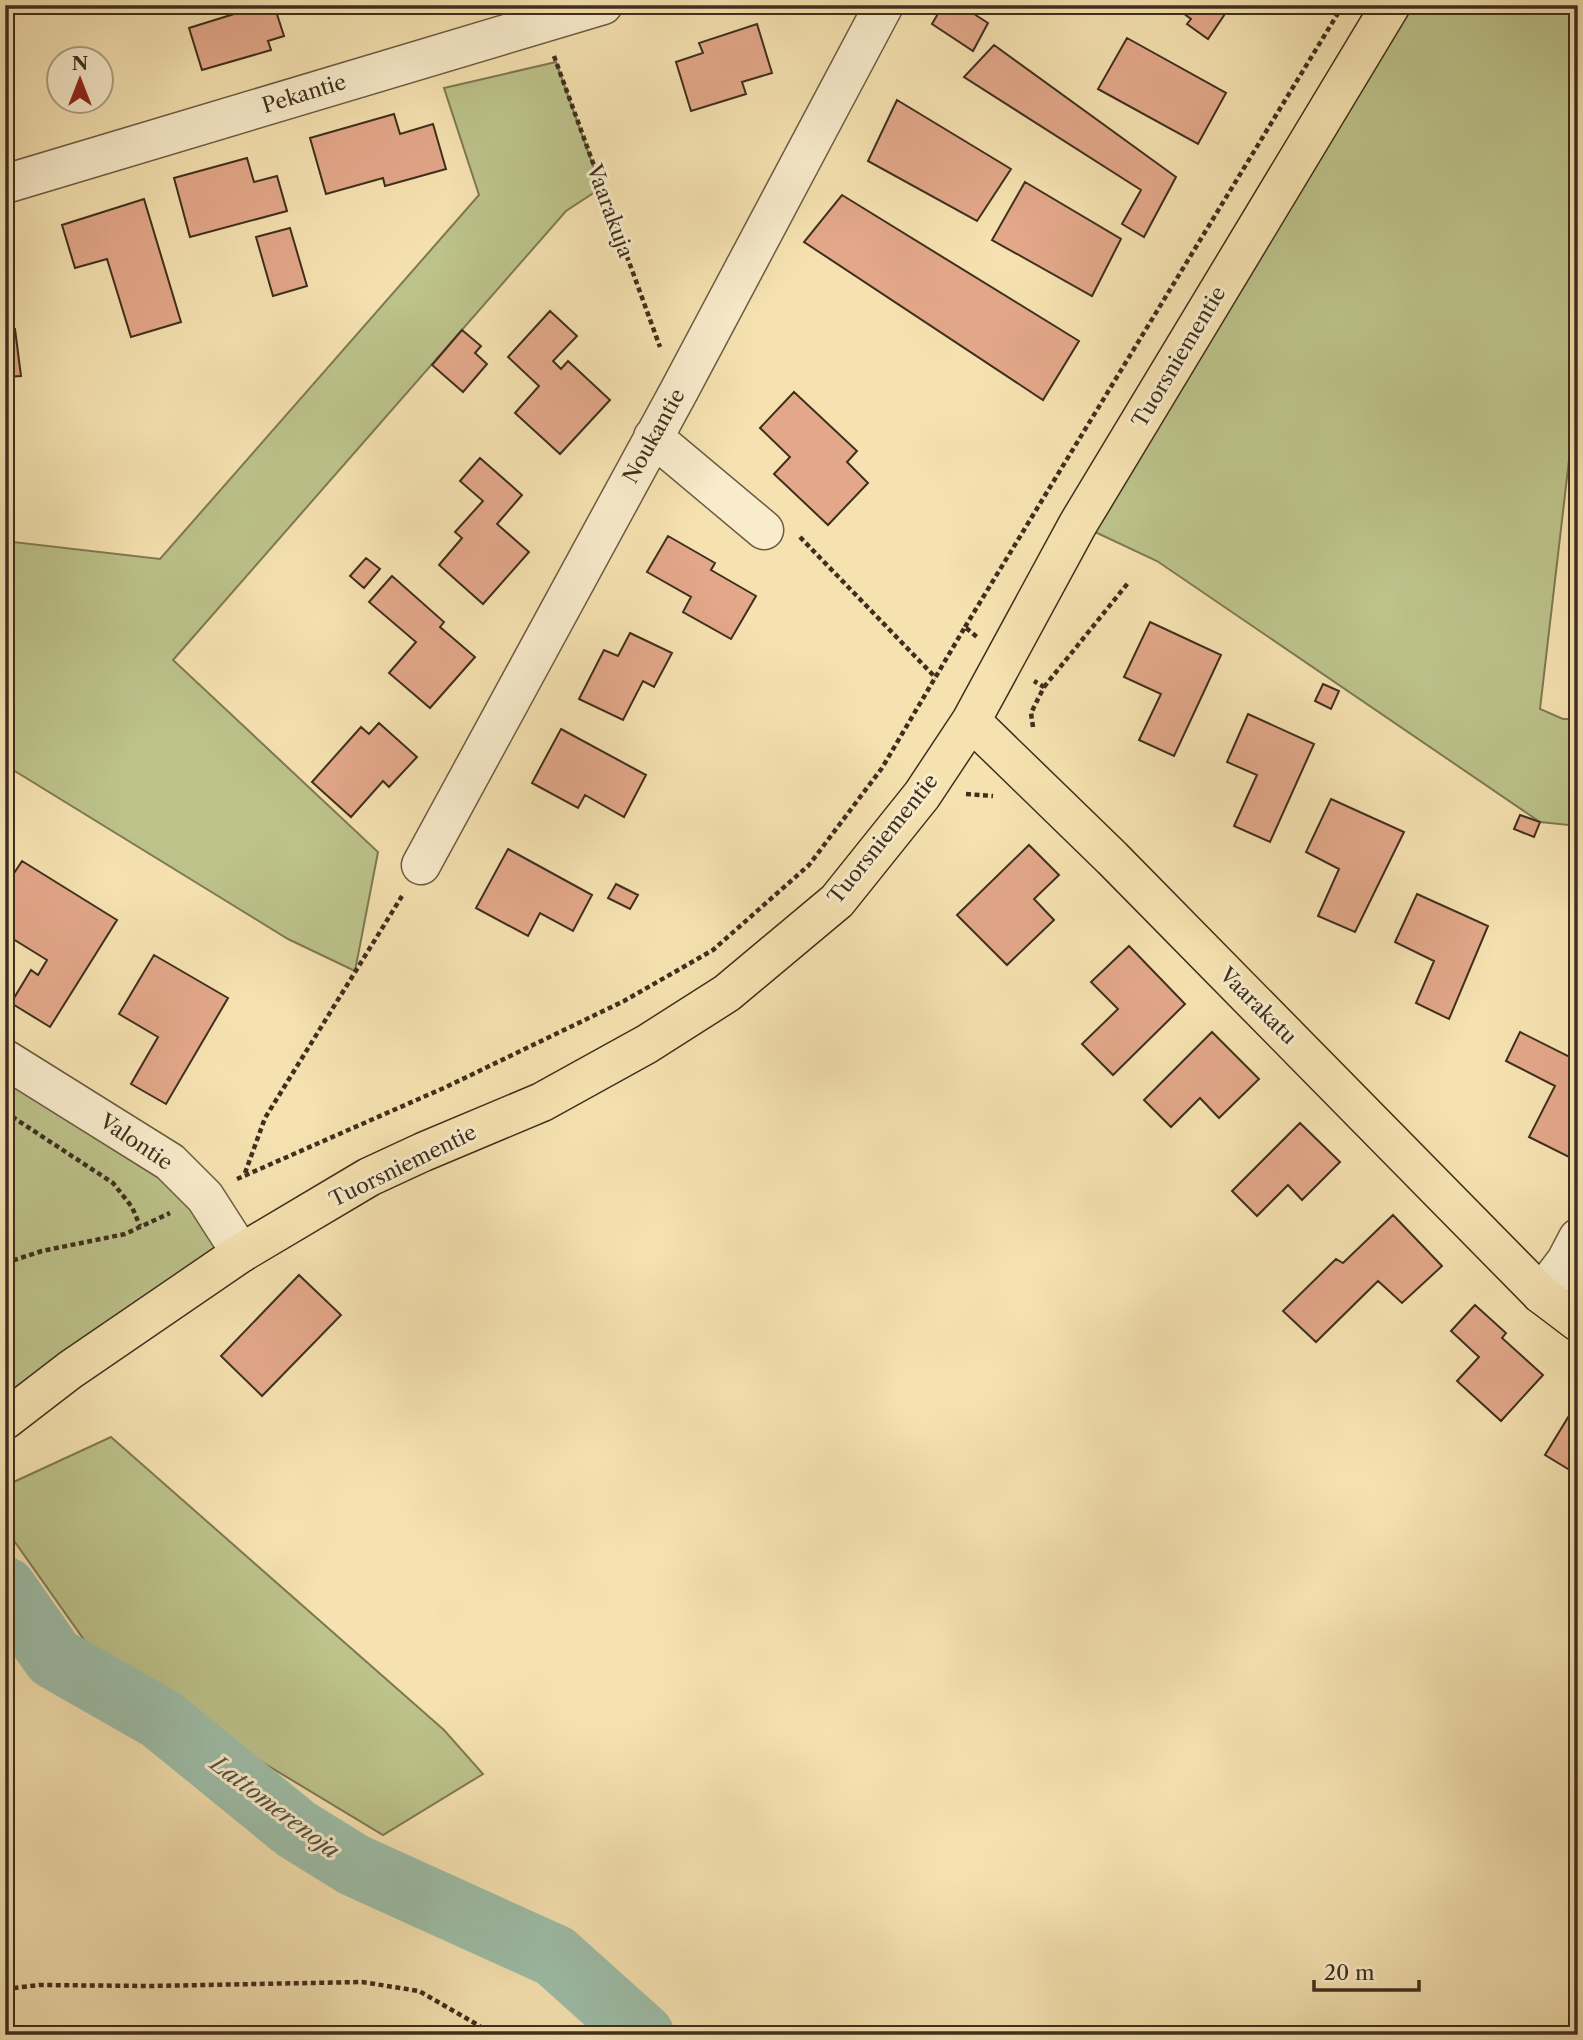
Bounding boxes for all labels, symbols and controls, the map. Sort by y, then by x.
north arrow [46,46,116,116]
text: N [72,52,88,75]
street label: Pekantie [259,69,349,118]
street label: Vaarakuja [582,160,639,262]
street label: Tuorsniementie [1127,282,1231,432]
street label: Noukantie [617,384,690,487]
street label: Tuorsniementie [823,769,943,909]
street label: Vaarakatu [1214,961,1302,1049]
street label: Valontie [94,1108,177,1175]
street label: Tuorsniementie [325,1119,480,1212]
water label: Lattomerenoja [203,1748,345,1865]
scale bar [1314,1949,1418,1993]
text: 20 m [1324,1960,1375,1985]

